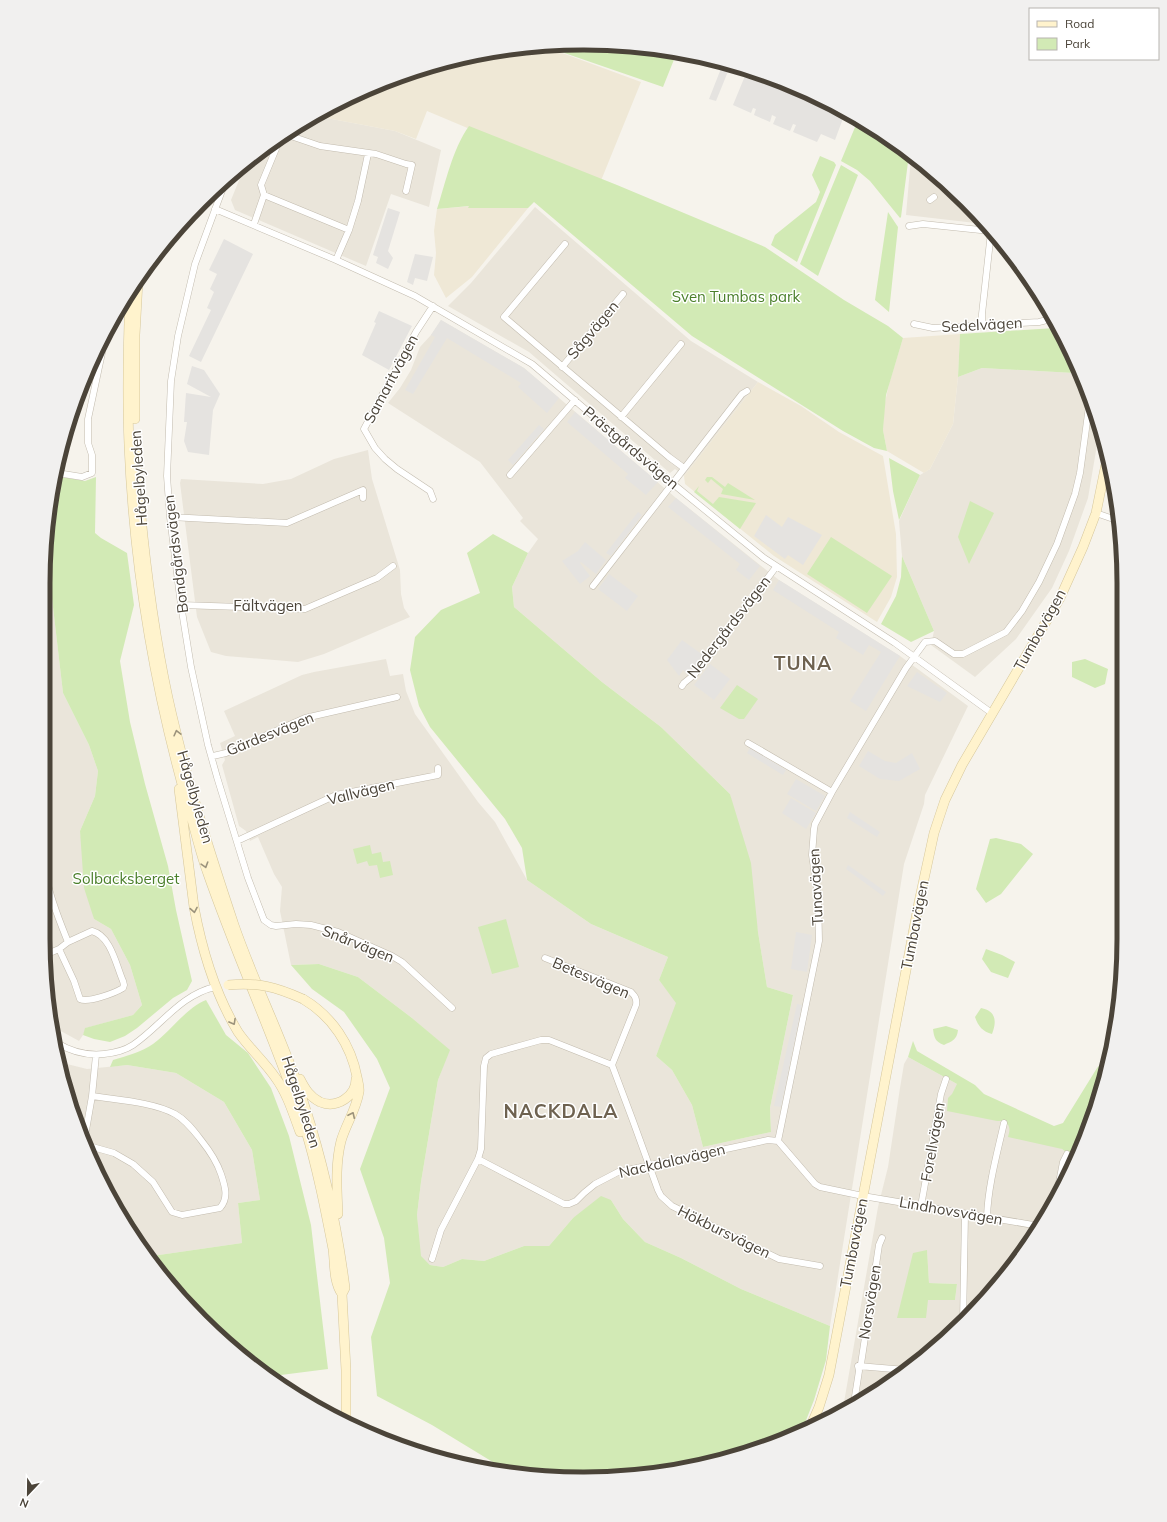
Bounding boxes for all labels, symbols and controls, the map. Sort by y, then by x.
legend [1029,8,1159,60]
text: Road [1065,16,1094,31]
text: Park [1065,36,1091,51]
park label: Sven Tumbas park [672,287,800,306]
street label: Sågvägen [563,297,623,363]
street label: Sedelvägen [941,313,1023,336]
street label: Samaritvägen [359,331,422,426]
street label: Prästgårdsvägen [580,402,683,493]
street label: Hågelbyleden [126,430,151,526]
street label: Bondgårdsvägen [159,494,192,614]
street label: Nedergårdsvägen [683,572,774,682]
street label: Tumbavägen [1009,585,1070,674]
street label: Fältvägen [233,596,303,615]
district label: TUNA [774,651,832,675]
street label: Gärdesvägen [223,707,316,760]
one-way arrow [173,730,182,737]
street label: Hågelbyleden [173,748,218,846]
street label: Vallvägen [325,774,397,809]
street label: Tunavägen [804,848,827,926]
one-way arrow [200,861,209,868]
park label: Solbacksberget [73,869,179,888]
street label: Tumbavägen [897,879,932,971]
one-way arrow [190,906,198,913]
street label: Snårvägen [319,920,397,967]
street label: Betesvägen [550,953,633,1002]
one-way arrow [228,1018,236,1025]
street label: Hågelbyleden [278,1053,325,1150]
district label: NACKDALA [503,1099,619,1123]
street label: Forellvägen [916,1101,949,1183]
one-way arrow [347,1112,355,1119]
street label: Nackdalavägen [617,1139,727,1182]
street label: Lindhovsvägen [898,1192,1004,1229]
street label: Tumbavägen [836,1197,871,1289]
street label: Hökbursvägen [675,1201,774,1262]
street label: Norsvägen [854,1263,885,1341]
north arrow [8,1474,48,1514]
text: N [18,1495,31,1511]

